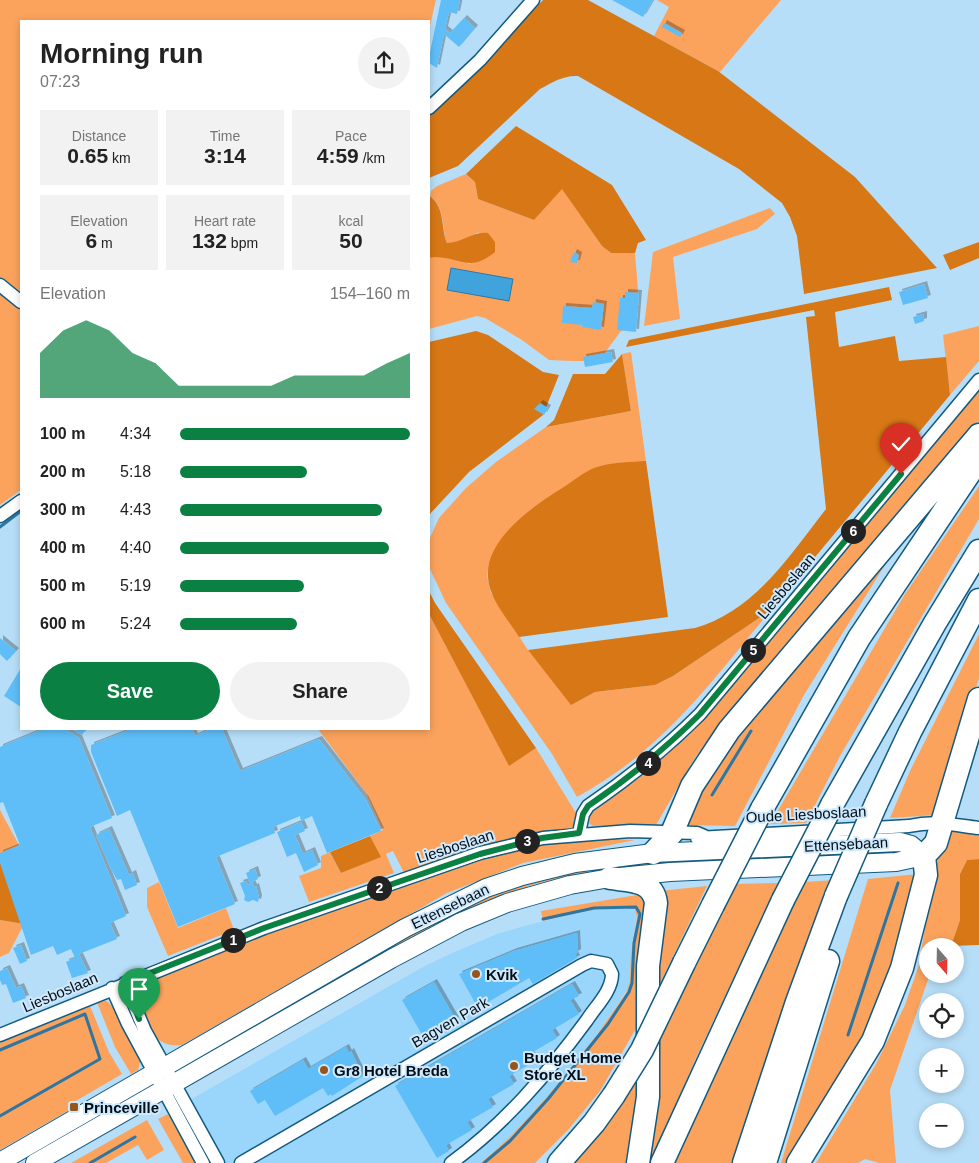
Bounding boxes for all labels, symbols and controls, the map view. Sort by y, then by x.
button: share [358,37,410,89]
text: Morning run [40,38,203,69]
text: 07:23 [40,73,80,90]
text: Distance [72,128,126,144]
text: Time [210,128,240,144]
text: Pace [335,128,367,144]
text: 0.65 [67,144,108,167]
text: 3:14 [204,144,246,167]
text: 4:59 [317,144,359,167]
text: km [108,150,131,166]
text: /km [359,150,385,166]
text: Elevation [70,213,128,229]
text: Heart rate [194,213,256,229]
text: kcal [339,213,363,229]
text: 6 [85,229,97,252]
text: 132 [192,229,227,252]
text: 50 [339,229,363,252]
text: m [97,235,113,251]
text: bpm [227,235,258,251]
text: Elevation [40,285,106,302]
text: 154–160 m [330,285,410,302]
pin [880,423,922,474]
text: 100 m [40,425,85,442]
text: 4:34 [120,425,151,442]
icon: check [887,430,915,458]
text: 200 m [40,463,85,480]
text: 5:18 [120,463,151,480]
text: 300 m [40,501,85,518]
text: 4:43 [120,501,151,518]
pin: 6 [840,518,866,544]
text: 6 [850,523,857,539]
text: 400 m [40,539,85,556]
text: 4:40 [120,539,151,556]
street label: Liesboslaan [754,550,818,622]
text: 500 m [40,577,85,594]
text: 5:19 [120,577,151,594]
text: 600 m [40,615,85,632]
text: 5:24 [120,615,151,632]
pin: 5 [740,638,766,662]
text: 5 [750,642,757,658]
button: Save [40,662,220,720]
button: Share [230,662,410,720]
pin: 4 [636,750,660,776]
text: 4 [645,755,652,771]
street label: Oude Liesboslaan [745,802,867,826]
street label: Liesboslaan [414,826,496,866]
pin: 3 [514,828,540,854]
text: 3 [524,833,531,849]
street label: Ettensebaan [803,833,889,855]
pin: 2 [366,876,392,900]
text: 2 [376,880,383,896]
street label: Ettensebaan [408,880,492,932]
pin: 1 [220,928,246,952]
text: 1 [230,932,237,948]
north arrow [919,938,964,982]
map controls [919,938,964,1148]
place label: Kvik [486,966,518,983]
pin [118,968,160,1019]
marker: Kvik [470,968,482,980]
street label: Liesboslaan [20,969,100,1015]
icon: arrive [125,975,153,1003]
street label: Bagven Park [409,993,492,1051]
button: locate [919,993,964,1038]
button: + [919,1048,964,1093]
place label: Budget Home Store XL [524,1049,622,1083]
marker: Budget Home Store XL [508,1060,520,1072]
place label: Gr8 Hotel Breda [334,1062,449,1079]
marker: Gr8 Hotel Breda [318,1064,330,1076]
place label: Princeville [84,1099,159,1116]
marker: Princeville [68,1101,80,1113]
button: − [919,1103,964,1148]

